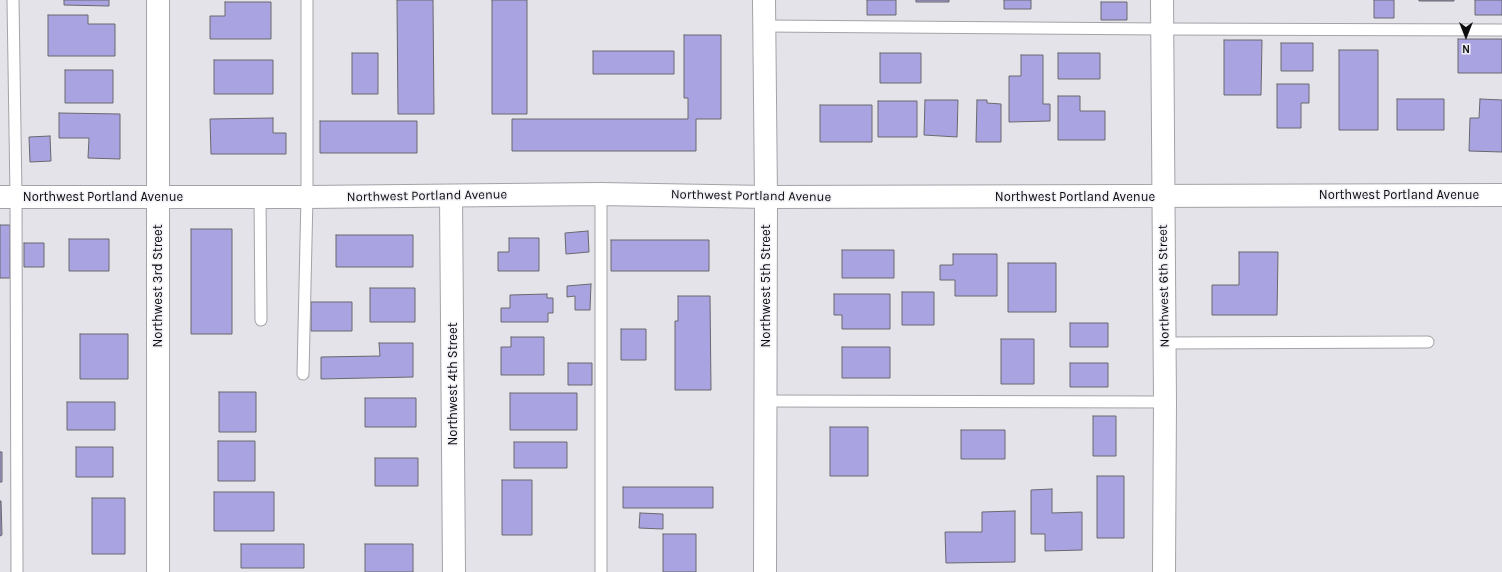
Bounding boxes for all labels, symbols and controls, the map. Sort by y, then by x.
north arrow [1446,16,1486,56]
text: N [1462,42,1470,55]
street label: Northwest Portland Avenue [347,187,507,205]
street label: Northwest Portland Avenue [671,187,831,205]
street label: Northwest Portland Avenue [1319,187,1479,203]
street label: Northwest Portland Avenue [23,189,183,205]
street label: Northwest Portland Avenue [995,189,1155,205]
street label: Northwest 3rd Street [150,224,166,348]
street label: Northwest 5th Street [758,224,774,348]
street label: Northwest 6th Street [1155,224,1173,348]
street label: Northwest 4th Street [445,322,461,446]

